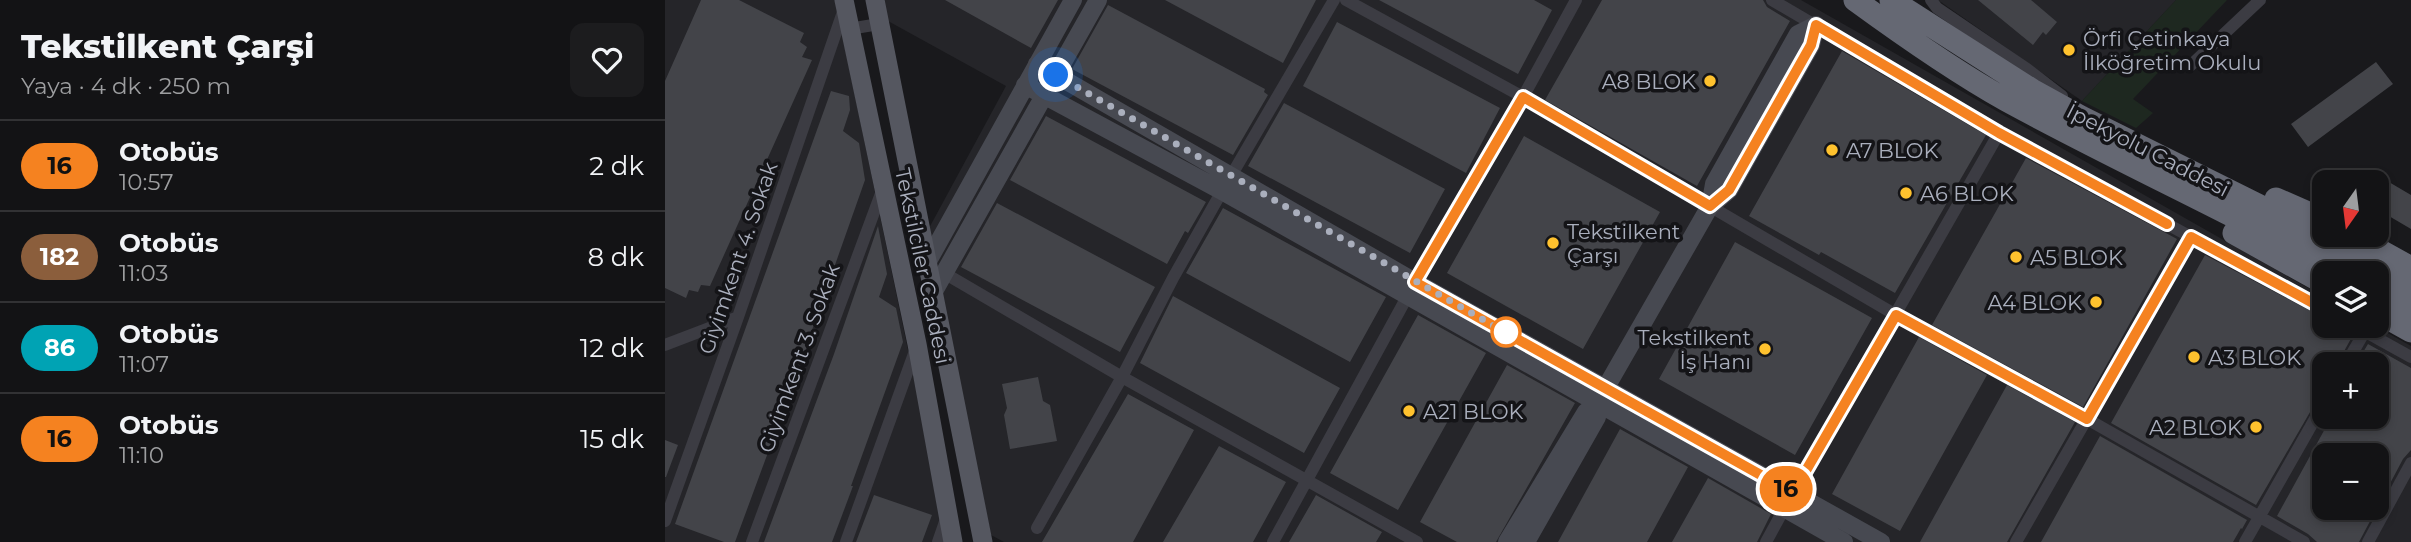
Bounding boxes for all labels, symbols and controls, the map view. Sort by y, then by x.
button: heart [570,23,644,97]
text: Tekstilkent Çarşi [21,26,314,66]
place label: Örfi Çetinkaya İlköğretim Okulu [2083,26,2261,75]
marker: Örfi Çetinkaya İlköğretim Okulu [2061,42,2077,58]
your location [1038,57,1073,92]
place label: A8 BLOK [1602,69,1696,94]
text: Yaya · 4 dk · 250 m [21,72,231,100]
marker: A8 BLOK [1702,73,1718,89]
street label: İpekyolu Caddesi [2063,98,2233,202]
text: Otobüs [119,136,219,168]
place label: A7 BLOK [1846,138,1938,163]
marker: A7 BLOK [1824,142,1840,158]
text: 2 dk [589,150,644,182]
text: 16 [47,151,72,180]
street label: Giyimkent 4. Sokak [693,158,783,357]
street label: Tekstilciler Caddesi [890,166,956,366]
text: 10:57 [119,168,174,196]
north arrow [2312,170,2389,247]
map controls [2312,170,2389,520]
place label: A6 BLOK [1920,181,2014,206]
marker: A6 BLOK [1898,185,1914,201]
place label: Tekstilkent Çarşı [1567,219,1680,268]
text: Otobüs [119,227,219,259]
marker: Tekstilkent Çarşı [1545,235,1561,251]
text: 8 dk [587,241,644,273]
text: 182 [40,242,79,271]
place label: A5 BLOK [2030,245,2123,270]
marker: A5 BLOK [2008,249,2024,265]
text: 11:03 [119,259,168,287]
street label: Giyimkent 3. Sokak [753,260,845,456]
button: layers [2312,261,2389,338]
place label: A4 BLOK [1987,290,2082,315]
marker: A4 BLOK [2088,294,2104,310]
unlabelled marker [1491,317,1521,347]
text: Otobüs [119,318,219,350]
place label: Tekstilkent İş Hanı [1638,325,1751,374]
text: 12 dk [580,332,644,364]
text: 86 [44,333,75,362]
marker: Tekstilkent İş Hanı [1757,341,1773,357]
place label: A3 BLOK [2208,345,2301,370]
marker: A3 BLOK [2186,349,2202,365]
text: 11:07 [119,350,169,378]
button: + [2312,352,2389,429]
place label: A21 BLOK [1423,399,1524,424]
marker: A21 BLOK [1401,403,1417,419]
text: Otobüs [119,409,219,441]
place label: A2 BLOK [2149,415,2242,440]
marker: A2 BLOK [2248,419,2264,435]
text: 15 dk [580,423,644,455]
text: 16 [47,424,72,453]
text: 11:10 [119,441,164,469]
button: − [2312,443,2389,520]
line badge: 16 [1755,466,1817,512]
text: 16 [1774,474,1798,503]

